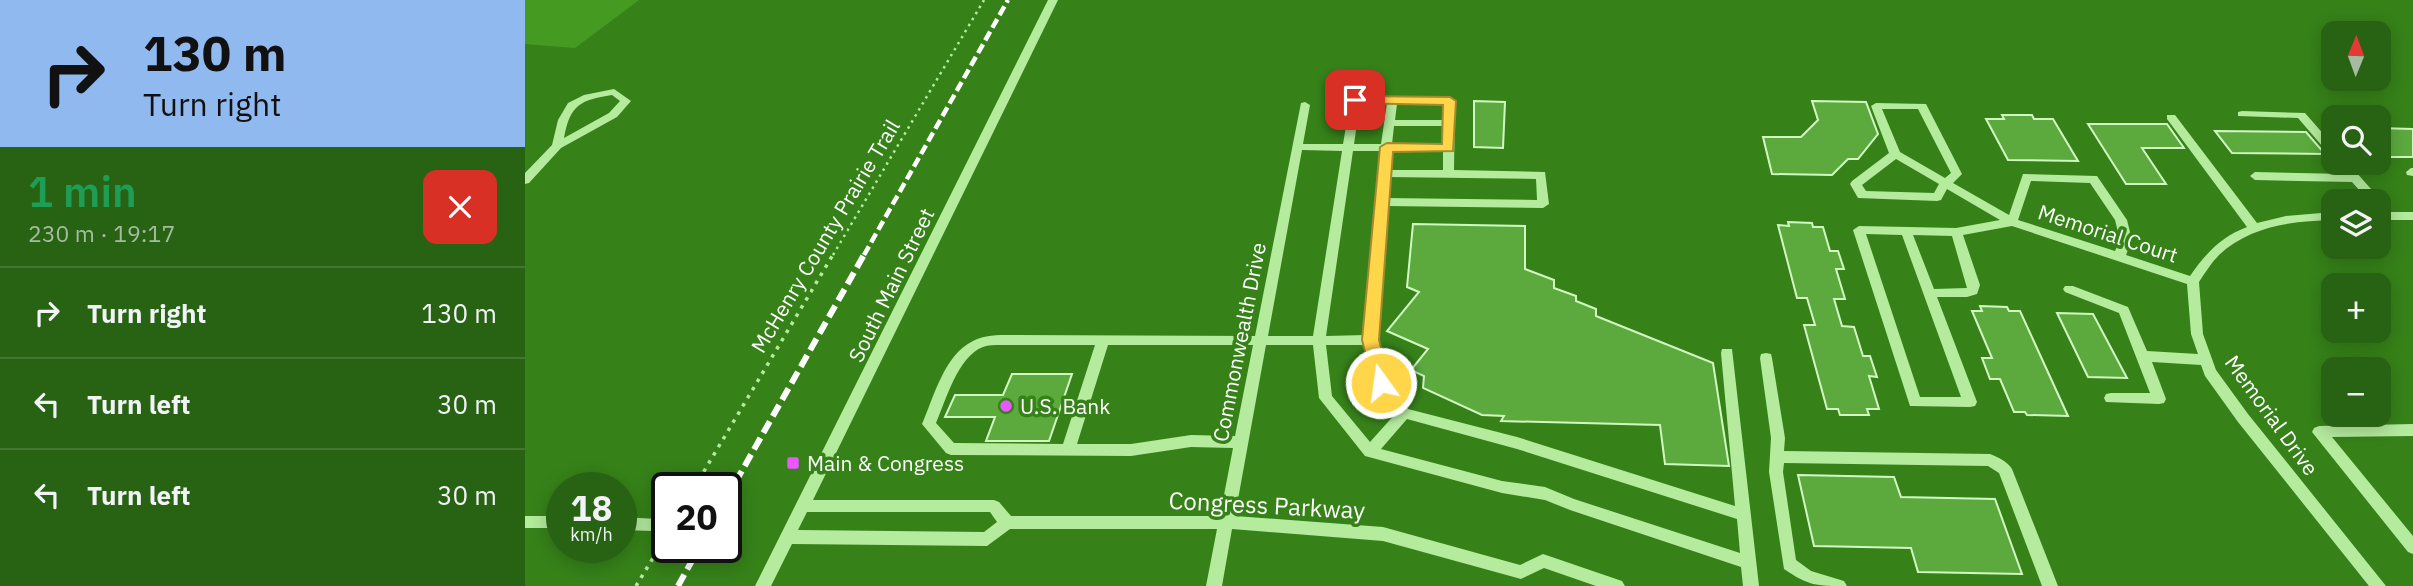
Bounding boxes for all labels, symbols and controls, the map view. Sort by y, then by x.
text: 130 m [143,21,287,84]
north arrow [2321,21,2391,91]
map controls [2321,21,2391,427]
icon: right [28,28,119,119]
pin [1325,70,1385,130]
icon: arrive [1336,81,1374,119]
text: Turn right [143,83,281,125]
button: search [2321,105,2391,175]
street label: McHenry County Prairie Trail [744,114,906,358]
text: 1 min [28,164,137,219]
button: close [423,170,497,244]
button: layers [2321,189,2391,259]
street label: Memorial Court [2035,197,2181,269]
street label: South Main Street [842,203,940,367]
text: 230 m · 19:17 [28,218,175,248]
street label: Commonwealth Drive [1206,240,1272,444]
button: + [2321,273,2391,343]
icon: right [28,294,66,332]
text: Turn right [87,296,206,330]
text: 130 m [421,296,497,330]
position arrow [1344,346,1418,420]
street label: Memorial Drive [2219,349,2325,481]
button: − [2321,357,2391,427]
icon: left [28,385,66,423]
text: Turn left [87,387,190,421]
text: 30 m [437,387,497,421]
place label: U.S. Bank [1020,392,1110,420]
marker: U.S. Bank [998,398,1014,414]
place label: Main & Congress [807,449,964,477]
marker: Main & Congress [785,455,801,471]
speed limit sign: 20 [651,472,742,563]
icon: left [28,476,66,514]
text: Turn left [87,478,190,512]
text: 30 m [437,478,497,512]
street label: Congress Parkway [1168,484,1366,526]
text: 18 [570,485,613,531]
text: km/h [570,523,613,546]

